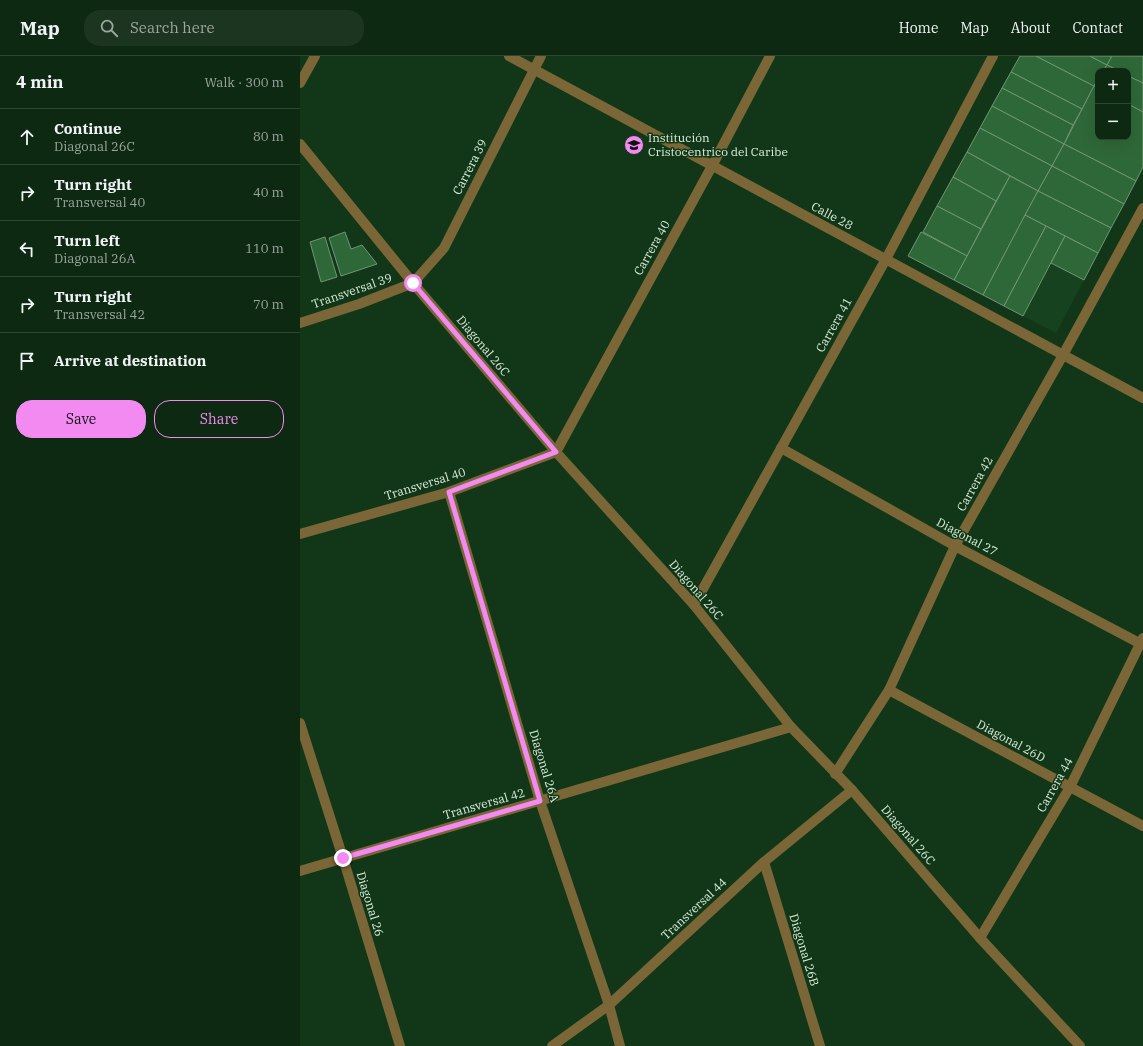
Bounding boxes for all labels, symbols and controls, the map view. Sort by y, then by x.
search box [84,10,364,46]
text: Map [20,16,60,40]
icon: search [98,17,120,39]
text: Search here [130,18,214,37]
text: Home [899,19,938,37]
text: Map [960,19,989,37]
text: About [1011,19,1050,37]
text: Contact [1072,19,1123,37]
map controls [1095,68,1131,140]
button: + [1095,68,1131,104]
text: 4 min [16,71,64,93]
text: Walk · 300 m [205,74,284,91]
button: − [1095,104,1131,140]
text: Continue [54,119,121,138]
icon: ahead [16,126,38,148]
text: 80 m [253,128,284,145]
place label: Institución Cristocentrico del Caribe [648,130,788,159]
school or university icon: Institución Cristocentrico del Caribe [623,134,645,156]
street label: Carrera 39 [449,136,490,197]
text: Diagonal 26C [54,138,135,155]
text: Turn right [54,175,132,194]
icon: right [16,182,38,204]
text: 40 m [253,184,284,201]
text: Transversal 40 [54,194,145,211]
street label: Calle 28 [809,198,856,233]
street label: Carrera 40 [630,218,673,278]
text: Turn left [54,231,120,250]
icon: left [16,238,38,260]
text: 110 m [245,240,284,257]
text: Diagonal 26A [54,250,135,267]
street label: Transversal 39 [310,270,394,311]
route start [404,274,422,292]
text: Turn right [54,287,132,306]
icon: right [16,294,38,316]
street label: Carrera 41 [812,295,855,355]
text: 70 m [253,296,284,313]
text: Transversal 42 [54,306,145,323]
street label: Diagonal 26C [454,312,513,379]
icon: arrive [16,350,38,372]
text: Arrive at destination [54,351,206,370]
button: Save [16,400,146,438]
button: Share [154,400,284,438]
street label: Carrera 42 [953,454,996,514]
street label: Transversal 40 [382,464,467,503]
street label: Diagonal 27 [934,514,1000,559]
street label: Diagonal 26C [666,557,727,623]
street label: Diagonal 26D [974,716,1048,765]
street label: Diagonal 26A [526,728,563,805]
street label: Carrera 44 [1033,755,1076,815]
street label: Transversal 42 [441,785,526,822]
street label: Diagonal 26C [878,802,939,868]
route end [334,849,352,867]
street label: Diagonal 26 [354,870,387,938]
street label: Transversal 44 [658,874,730,943]
street label: Diagonal 26B [786,912,823,988]

